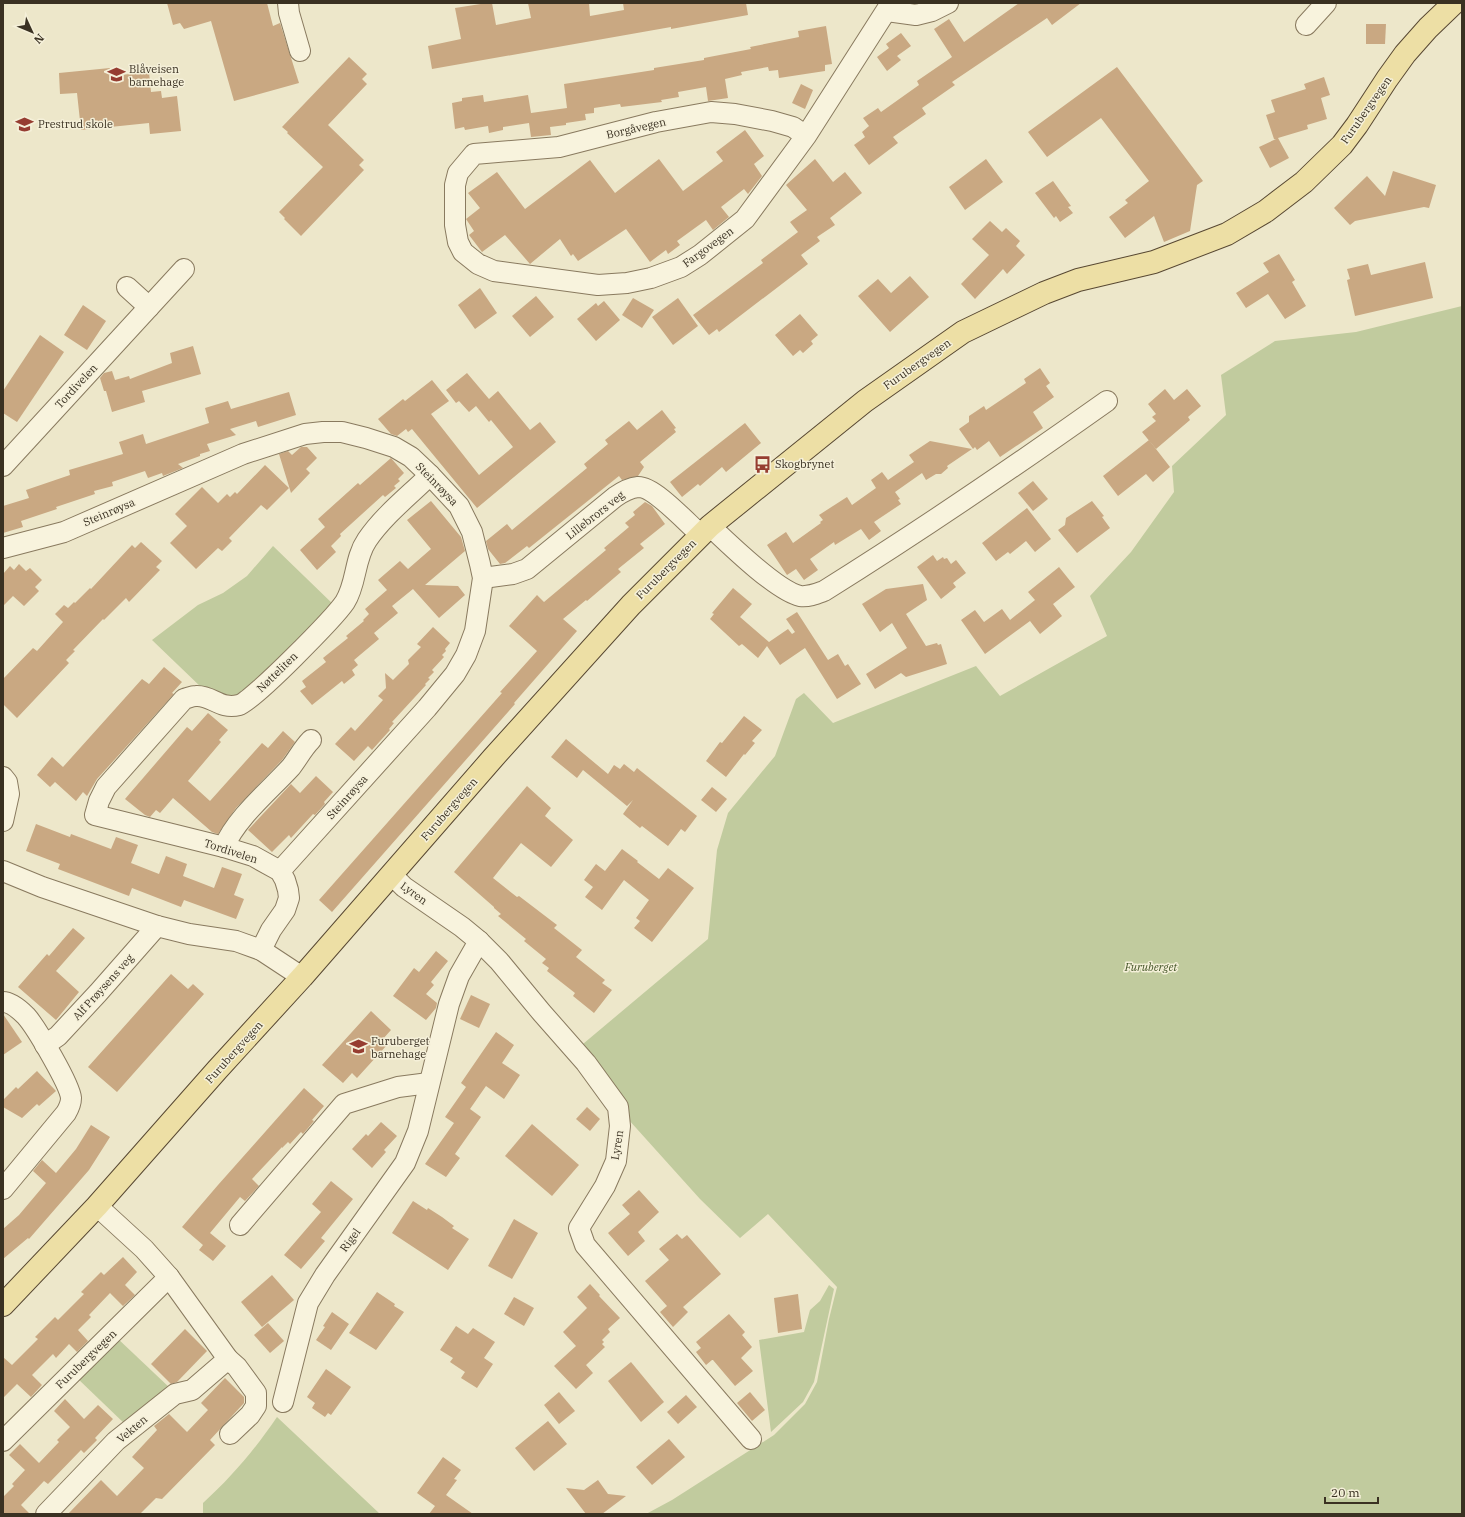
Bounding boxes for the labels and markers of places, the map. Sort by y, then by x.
place label: Blåveisen barnehage [129,62,184,89]
school or university icon: Blåveisen barnehage [106,65,126,85]
school or university icon: Prestrud skole [15,114,35,134]
place label: Prestrud skole [38,117,113,131]
bus stop icon: Skogbrynet [752,454,772,474]
place label: Skogbrynet [775,457,834,471]
place label: Furuberget barnehage [371,1034,430,1061]
school or university icon: Furuberget barnehage [348,1037,368,1057]

